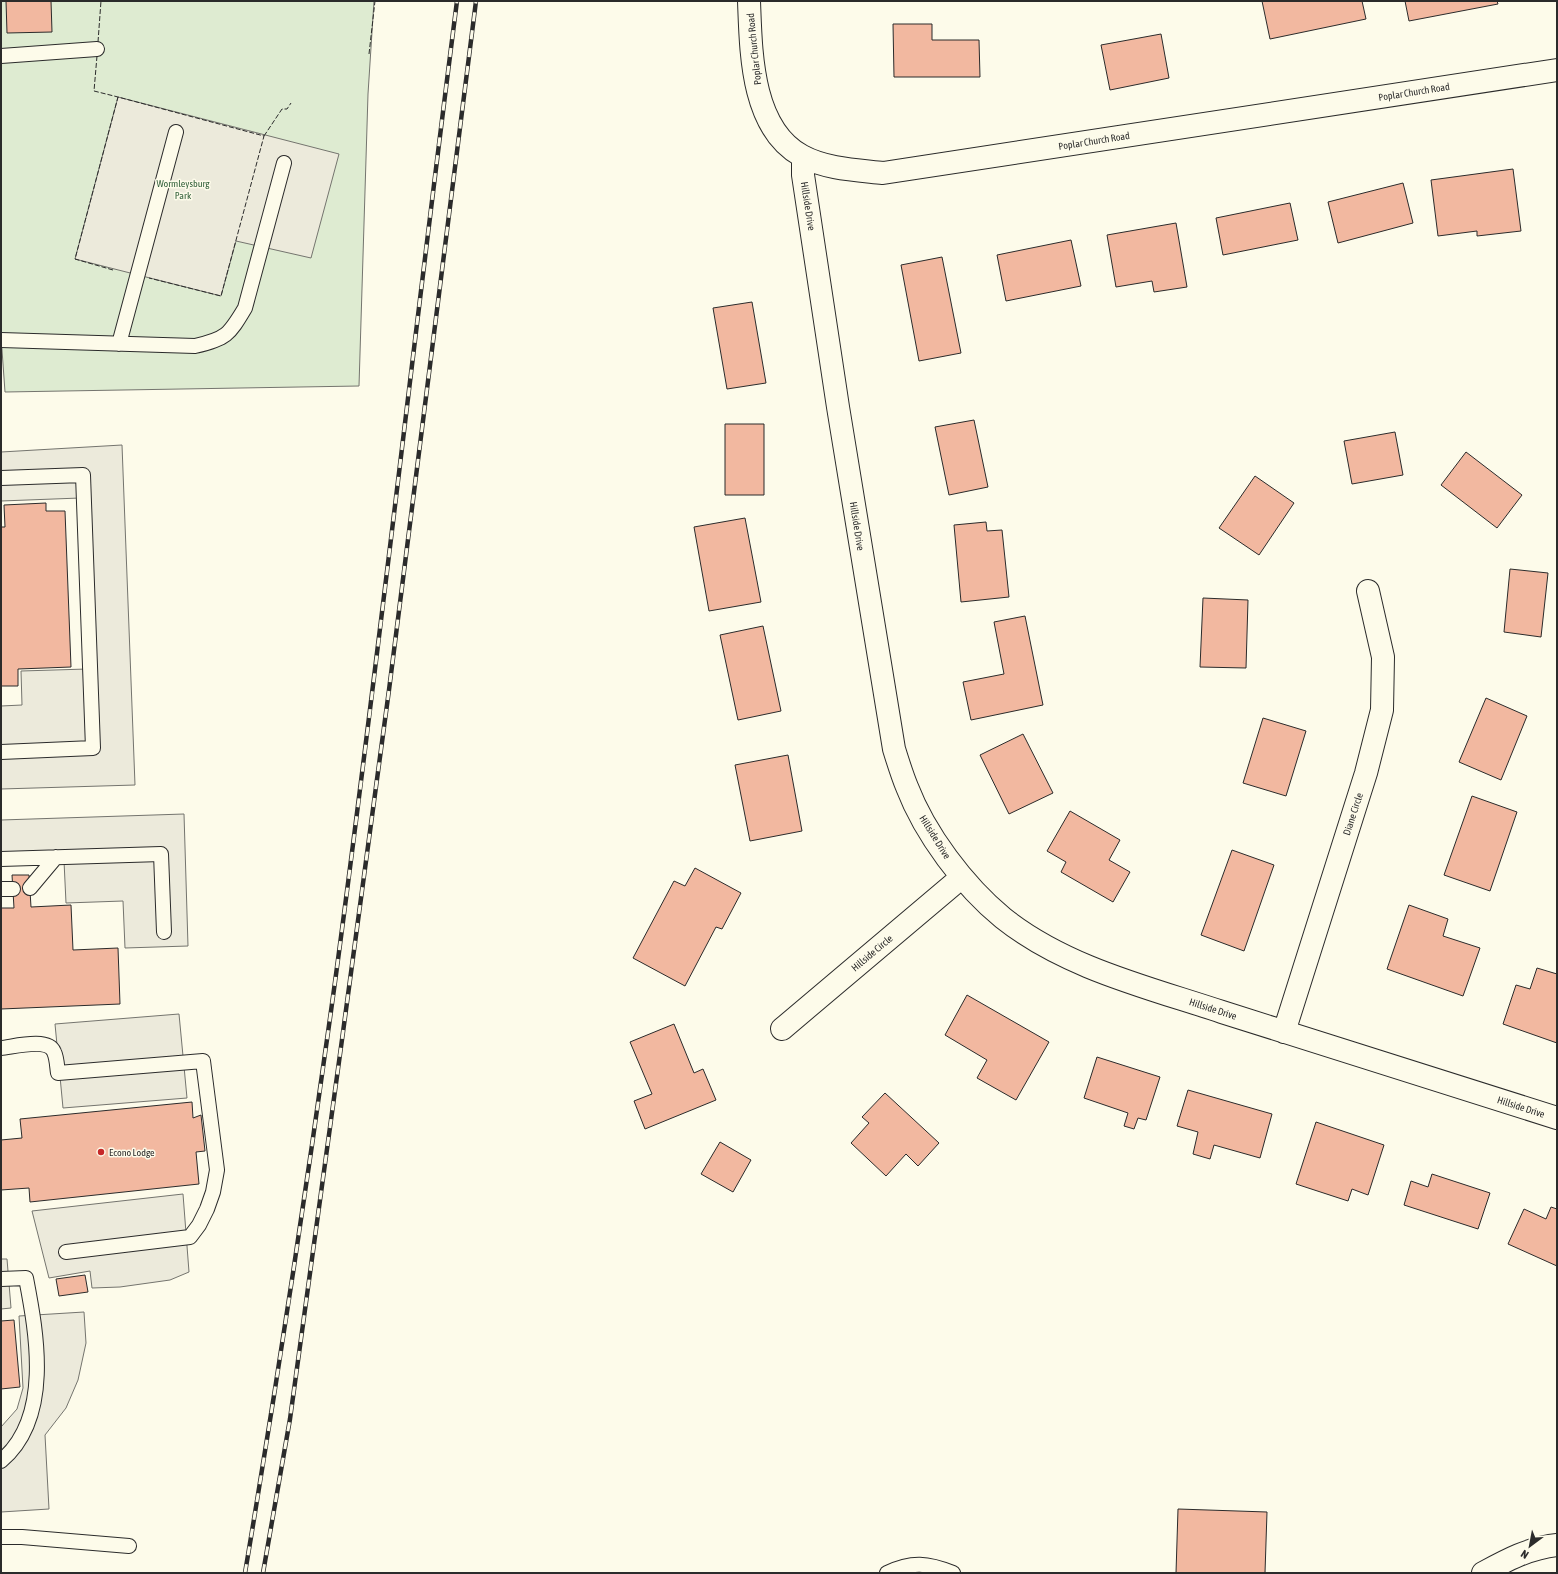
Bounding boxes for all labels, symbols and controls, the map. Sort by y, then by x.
street label: Poplar Church Road [745,12,763,85]
street label: Poplar Church Road [1378,81,1451,103]
street label: Poplar Church Road [1058,130,1131,152]
park label: Wormleysburg Park [157,178,210,201]
street label: Hillside Drive [799,181,817,232]
street label: Hillside Drive [848,501,866,552]
street label: Diane Circle [1341,791,1365,837]
street label: Hillside Drive [917,813,953,861]
street label: Hillside Circle [849,932,895,973]
street label: Hillside Drive [1188,996,1239,1022]
street label: Hillside Drive [1496,1094,1547,1120]
marker: Econo Lodge [96,1147,106,1157]
place label: Econo Lodge [109,1147,155,1158]
north arrow [1510,1526,1550,1566]
text: N [1519,1548,1531,1561]

